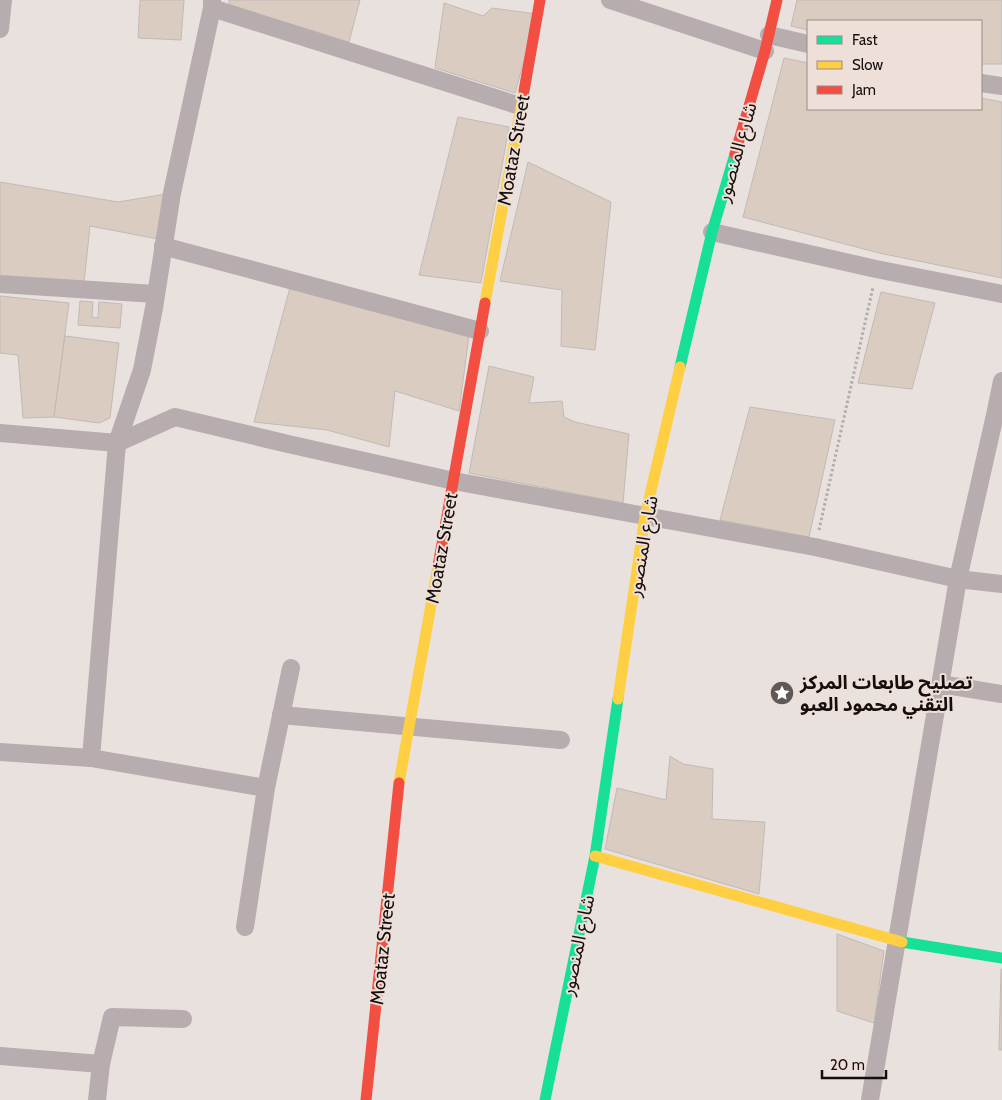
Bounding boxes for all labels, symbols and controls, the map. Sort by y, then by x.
legend [807,20,982,110]
text: Fast [852,31,877,49]
text: Slow [852,56,883,74]
text: Jam [851,81,876,99]
street label: Moataz Street [492,92,535,207]
street label: شارع المنصور [711,100,764,206]
street label: Moataz Street [420,490,463,605]
street label: شارع المنصور [622,494,665,600]
place label: تصليح طابعات المركز التقني محمود العبو [799,671,973,719]
place icon: تصليح طابعات المركز التقني محمود العبو [769,680,795,706]
street label: Moataz Street [365,891,400,1006]
street label: شارع المنصور [555,893,601,999]
scale bar [822,1048,886,1080]
text: 20 m [830,1056,865,1074]

